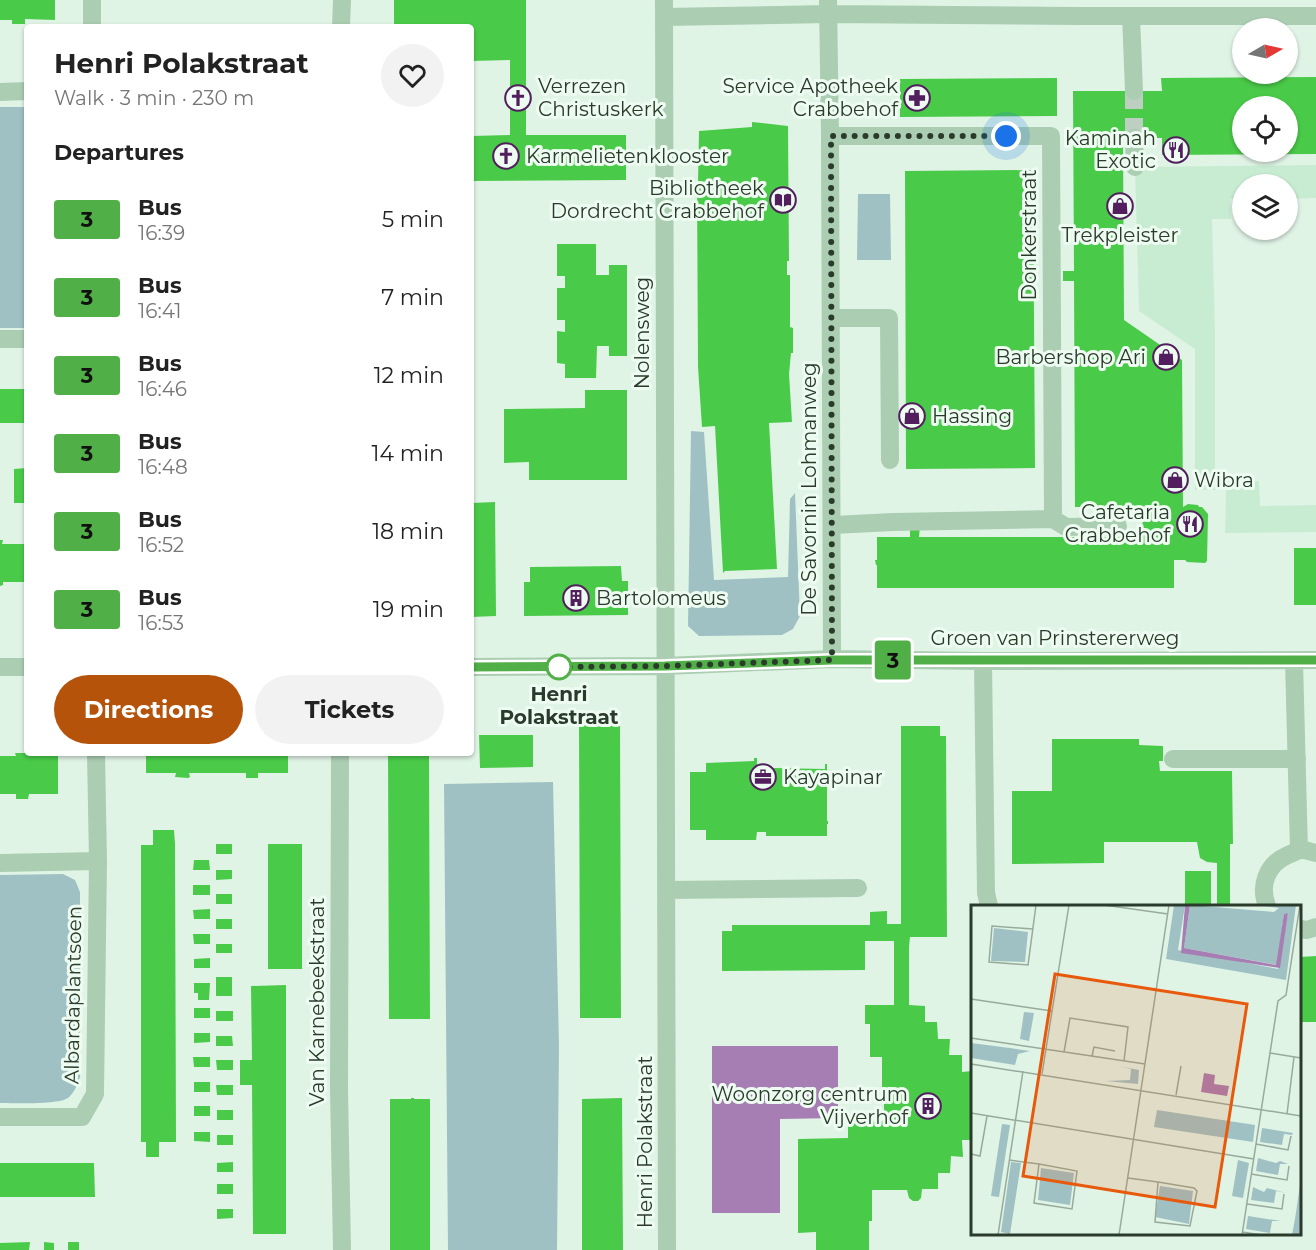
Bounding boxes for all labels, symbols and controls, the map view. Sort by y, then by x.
north arrow [1232,18,1298,84]
map controls [1232,18,1298,240]
button: heart [381,44,444,107]
text: Henri Polakstraat [54,46,309,80]
place label: Verrezen Christuskerk [538,74,664,121]
place label: Service Apotheek Crabbehof [722,74,899,121]
church icon: Verrezen Christuskerk [503,83,533,113]
pharmacy icon: Service Apotheek Crabbehof [902,83,932,113]
text: Walk · 3 min · 230 m [54,86,254,110]
button: locate [1232,96,1298,162]
your location [991,121,1021,151]
place label: Kaminah Exotic [1065,126,1156,173]
restaurant icon: Kaminah Exotic [1161,135,1191,165]
text: Departures [54,139,184,166]
church icon: Karmelietenklooster [491,141,521,171]
place label: Karmelietenklooster [526,144,729,168]
street label: Donkerstraat [1017,170,1041,300]
button: layers [1232,174,1298,240]
place label: Bibliotheek Dordrecht Crabbehof [551,176,765,223]
library icon: Bibliotheek Dordrecht Crabbehof [768,185,798,215]
shop icon: Trekpleister [1105,191,1135,221]
text: Bus [138,194,182,221]
text: 5 min [382,206,444,233]
text: 3 [81,207,93,232]
text: 16:39 [138,221,185,245]
place label: Trekpleister [1062,223,1178,247]
text: Bus [138,272,182,299]
street label: Nolensweg [630,277,654,389]
text: 7 min [381,284,444,311]
text: 3 [81,285,93,310]
text: 16:41 [138,299,182,323]
shop icon: Barbershop Ari [1151,342,1181,372]
place label: Barbershop Ari [995,345,1146,369]
text: Bus [138,350,182,377]
text: 12 min [374,362,444,389]
street label: De Savornin Lohmanweg [797,362,821,616]
text: 3 [81,363,93,388]
text: 16:46 [138,377,187,401]
shop icon: Hassing [897,401,927,431]
place label: Hassing [932,404,1012,428]
text: Bus [138,428,182,455]
text: 14 min [372,440,444,467]
text: 3 [81,441,93,466]
text: 16:48 [138,455,188,479]
shop icon: Wibra [1160,465,1190,495]
place label: Wibra [1194,468,1254,492]
place label: Cafetaria Crabbehof [1065,500,1171,547]
text: Bus [138,506,182,533]
restaurant icon: Cafetaria Crabbehof [1175,509,1205,539]
text: 18 min [372,518,444,545]
text: 3 [81,519,93,544]
text: 16:52 [138,533,184,557]
building icon: Bartolomeus [561,583,591,613]
text: Bus [138,584,182,611]
place label: Bartolomeus [596,586,726,610]
text: 19 min [373,596,444,623]
text: 3 [81,597,93,622]
text: 16:53 [138,611,184,635]
street label: Groen van Prinstererweg [930,626,1180,650]
line badge: 3 [874,640,912,680]
text: 3 [887,648,899,673]
marker: Henri Polakstraat [546,654,572,680]
button: Directions [54,675,243,744]
button: Tickets [255,675,444,744]
place label: Henri Polakstraat [499,682,619,729]
office icon: Kayapinar [748,762,778,792]
place label: Kayapinar [783,765,883,789]
street label: Van Karnebeekstraat [305,898,329,1106]
inset map [971,905,1301,1235]
street label: Albardaplantsoen [59,906,87,1084]
street label: Henri Polakstraat [633,1056,657,1228]
place label: Woonzorg centrum Vijverhof [712,1082,909,1129]
building icon: Woonzorg centrum Vijverhof [913,1091,943,1121]

